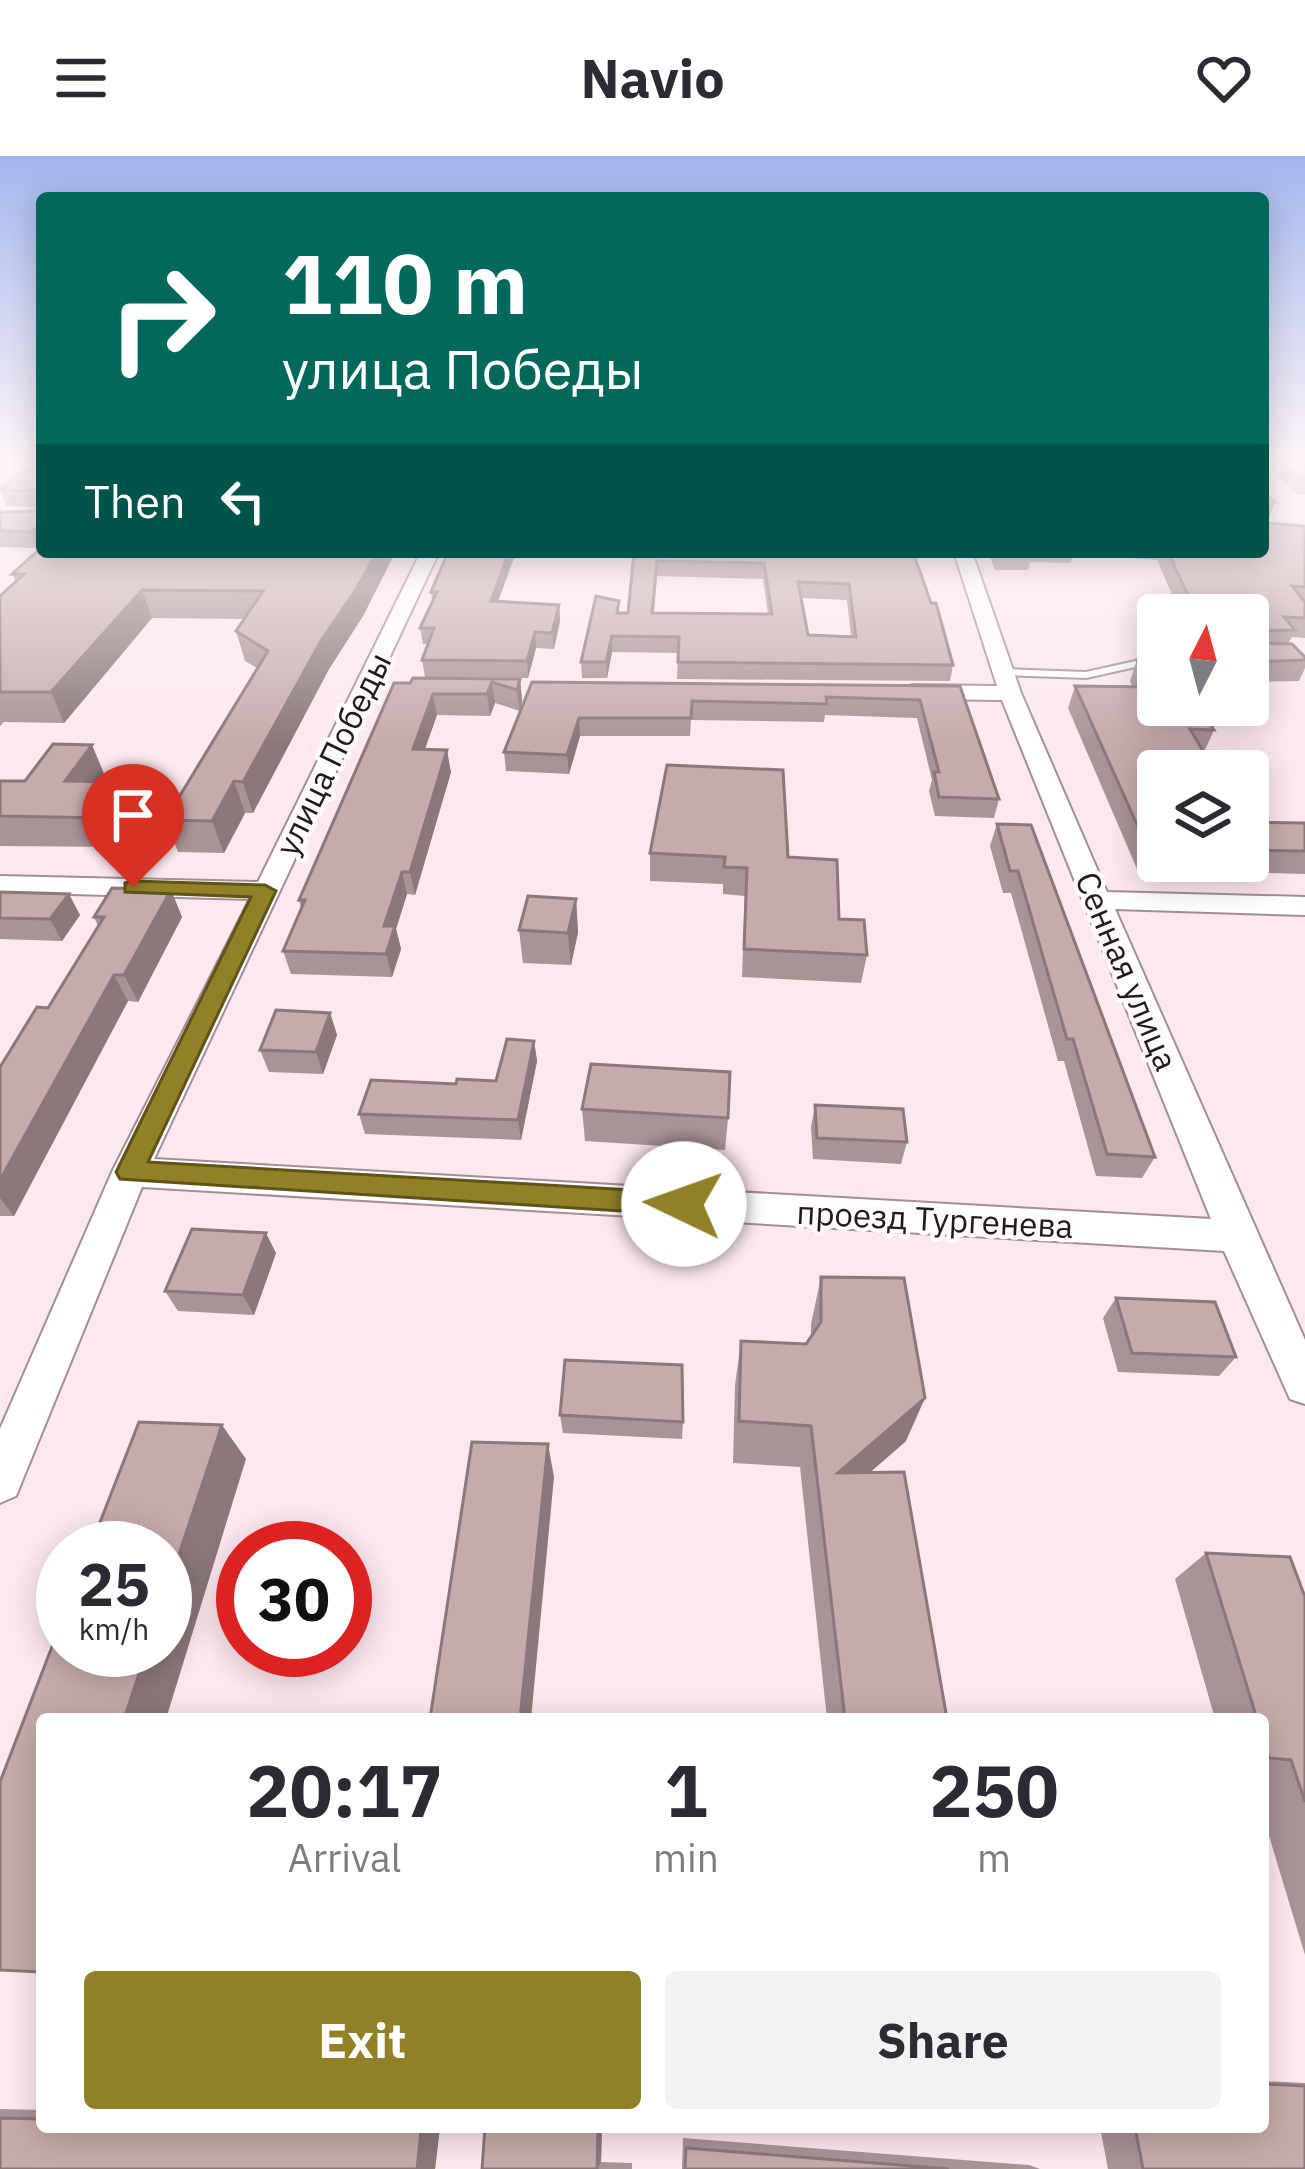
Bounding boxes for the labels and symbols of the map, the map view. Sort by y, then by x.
north arrow [1137,594,1269,726]
street label: улица Победы [265,645,400,863]
pin [82,764,184,887]
street label: Сенная улица [1066,865,1189,1077]
position arrow [621,1141,747,1267]
street label: проезд Тургенева [796,1190,1075,1247]
speed limit sign: 30 [216,1521,372,1677]

